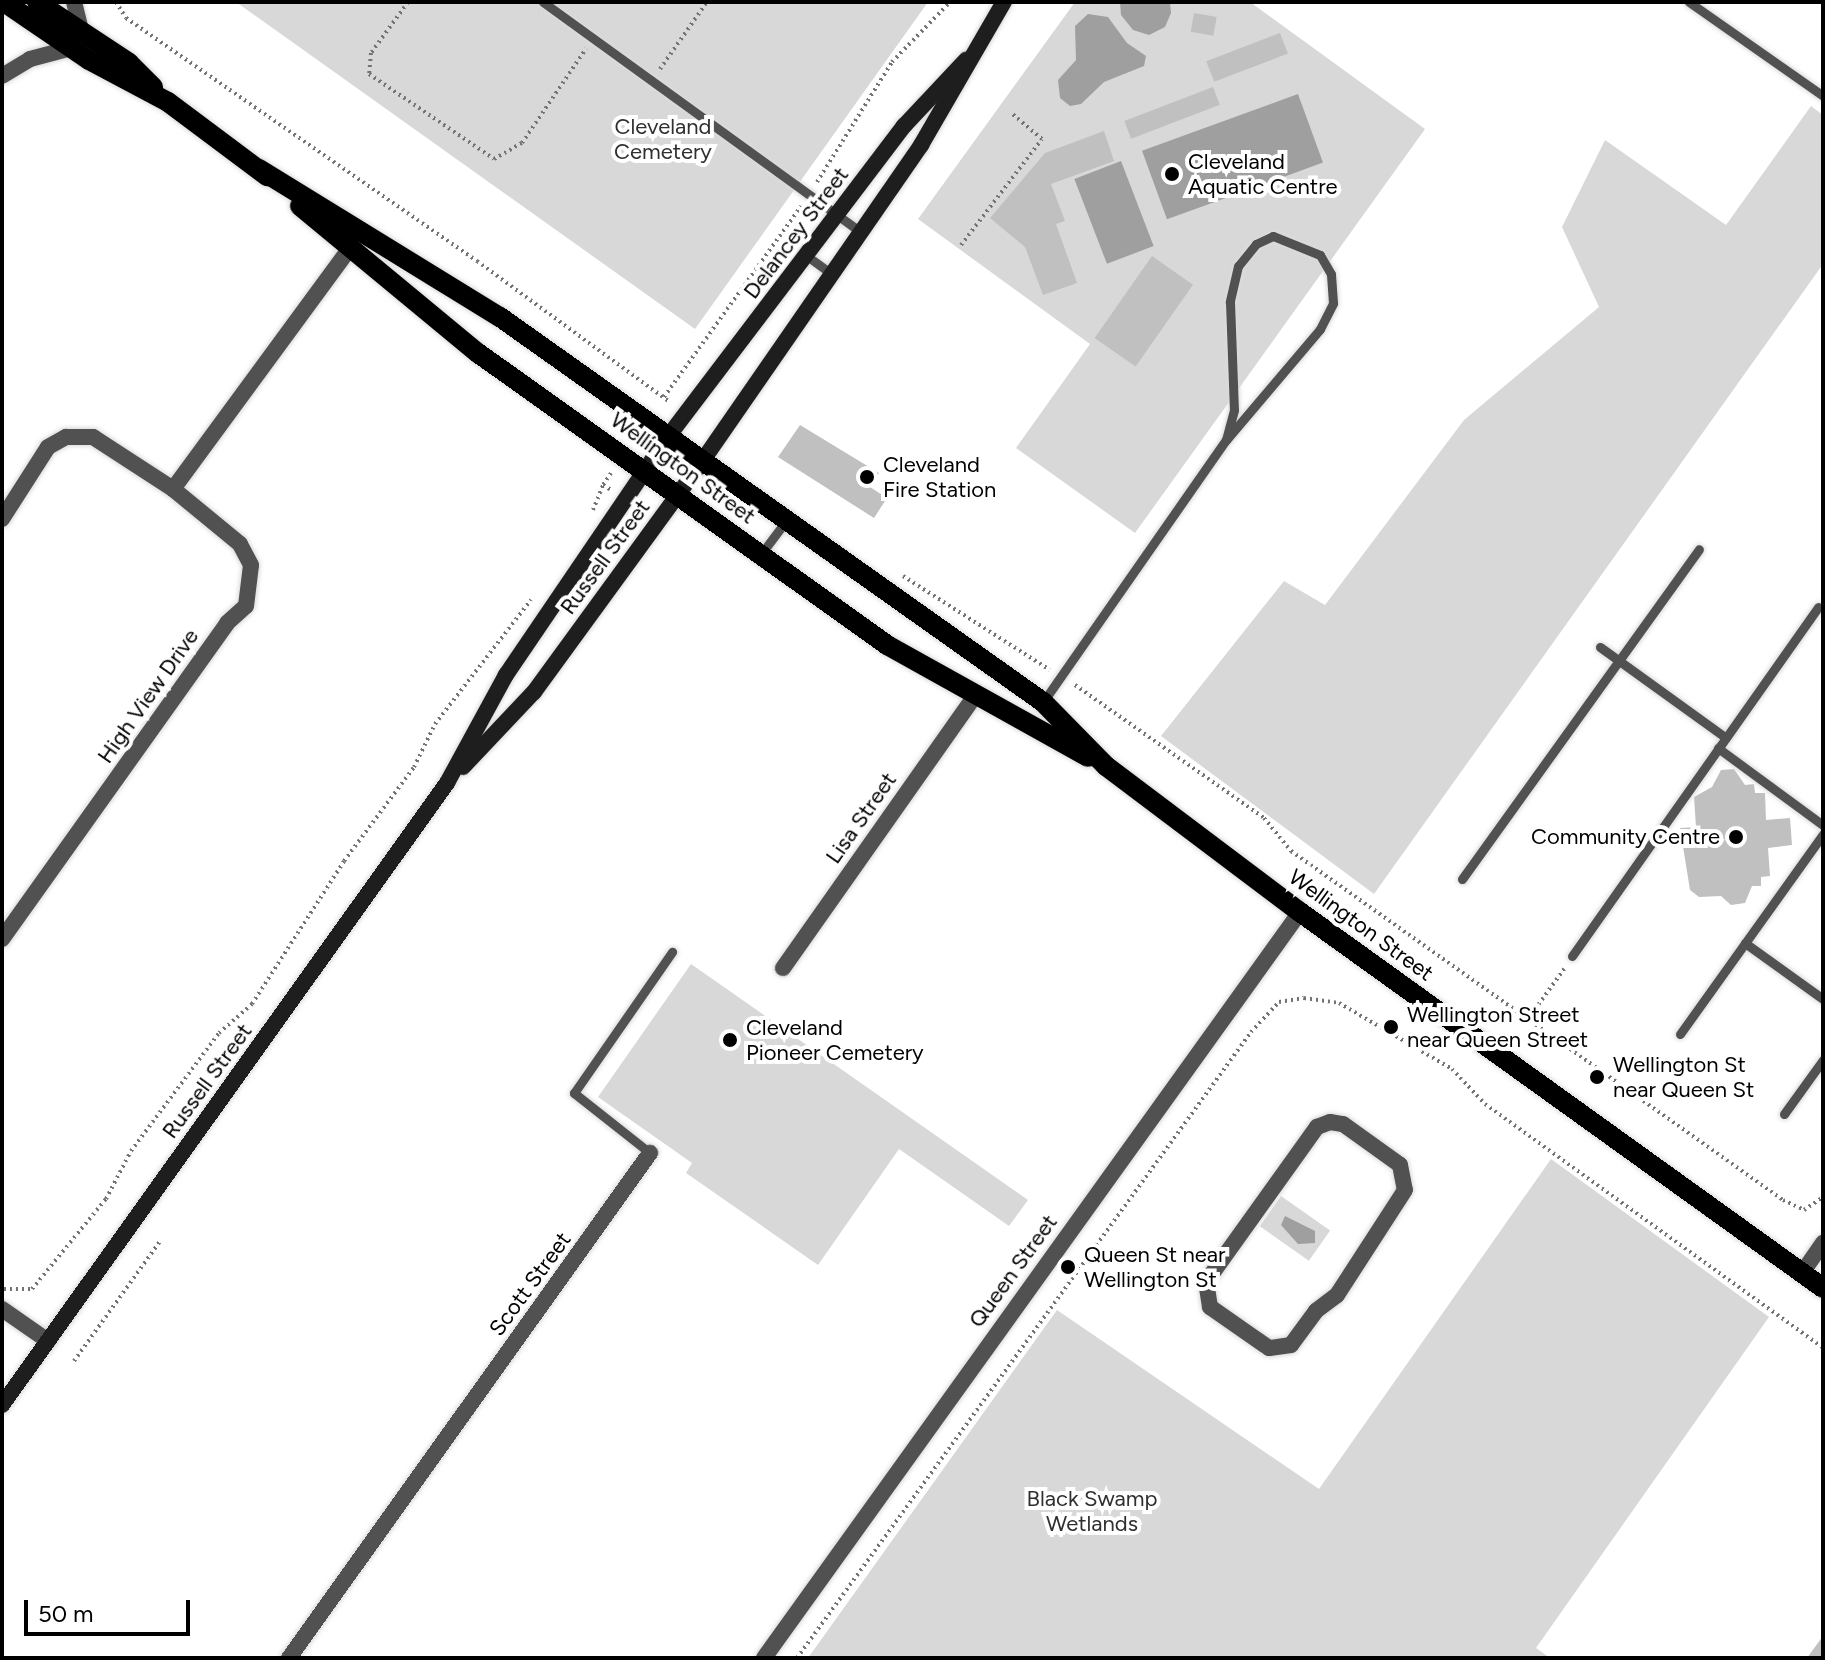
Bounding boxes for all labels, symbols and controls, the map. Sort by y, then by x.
park label: Cleveland Cemetery [614,113,712,164]
place label: Cleveland Aquatic Centre [1188,148,1338,200]
street label: Delancey Street [738,162,854,304]
marker: Cleveland Aquatic Centre [1163,165,1181,183]
street label: Wellington Street [605,407,761,529]
place label: Cleveland Fire Station [883,451,996,502]
marker: Cleveland Fire Station [858,468,876,486]
street label: Russell Street [555,495,655,619]
street label: High View Drive [92,624,204,768]
street label: Lisa Street [820,767,902,869]
place label: Community Centre [1531,824,1720,850]
marker: Community Centre [1727,828,1745,846]
street label: Wellington Street [1283,864,1439,986]
place label: Wellington Street near Queen Street [1407,1001,1588,1052]
place label: Cleveland Pioneer Cemetery [746,1014,924,1066]
marker: Wellington Street near Queen Street [1382,1018,1400,1036]
street label: Russell Street [157,1019,257,1143]
marker: Cleveland Pioneer Cemetery [721,1031,739,1049]
place label: Wellington St near Queen St [1613,1051,1754,1102]
marker: Wellington St near Queen St [1588,1068,1606,1086]
street label: Queen Street [963,1210,1063,1332]
street label: Scott Street [484,1227,576,1341]
place label: Queen St near Wellington St [1084,1241,1225,1292]
marker: Queen St near Wellington St [1059,1258,1077,1276]
park label: Black Swamp Wetlands [1027,1485,1157,1536]
scale bar [28,1584,194,1634]
text: 50 m [38,1599,94,1628]

